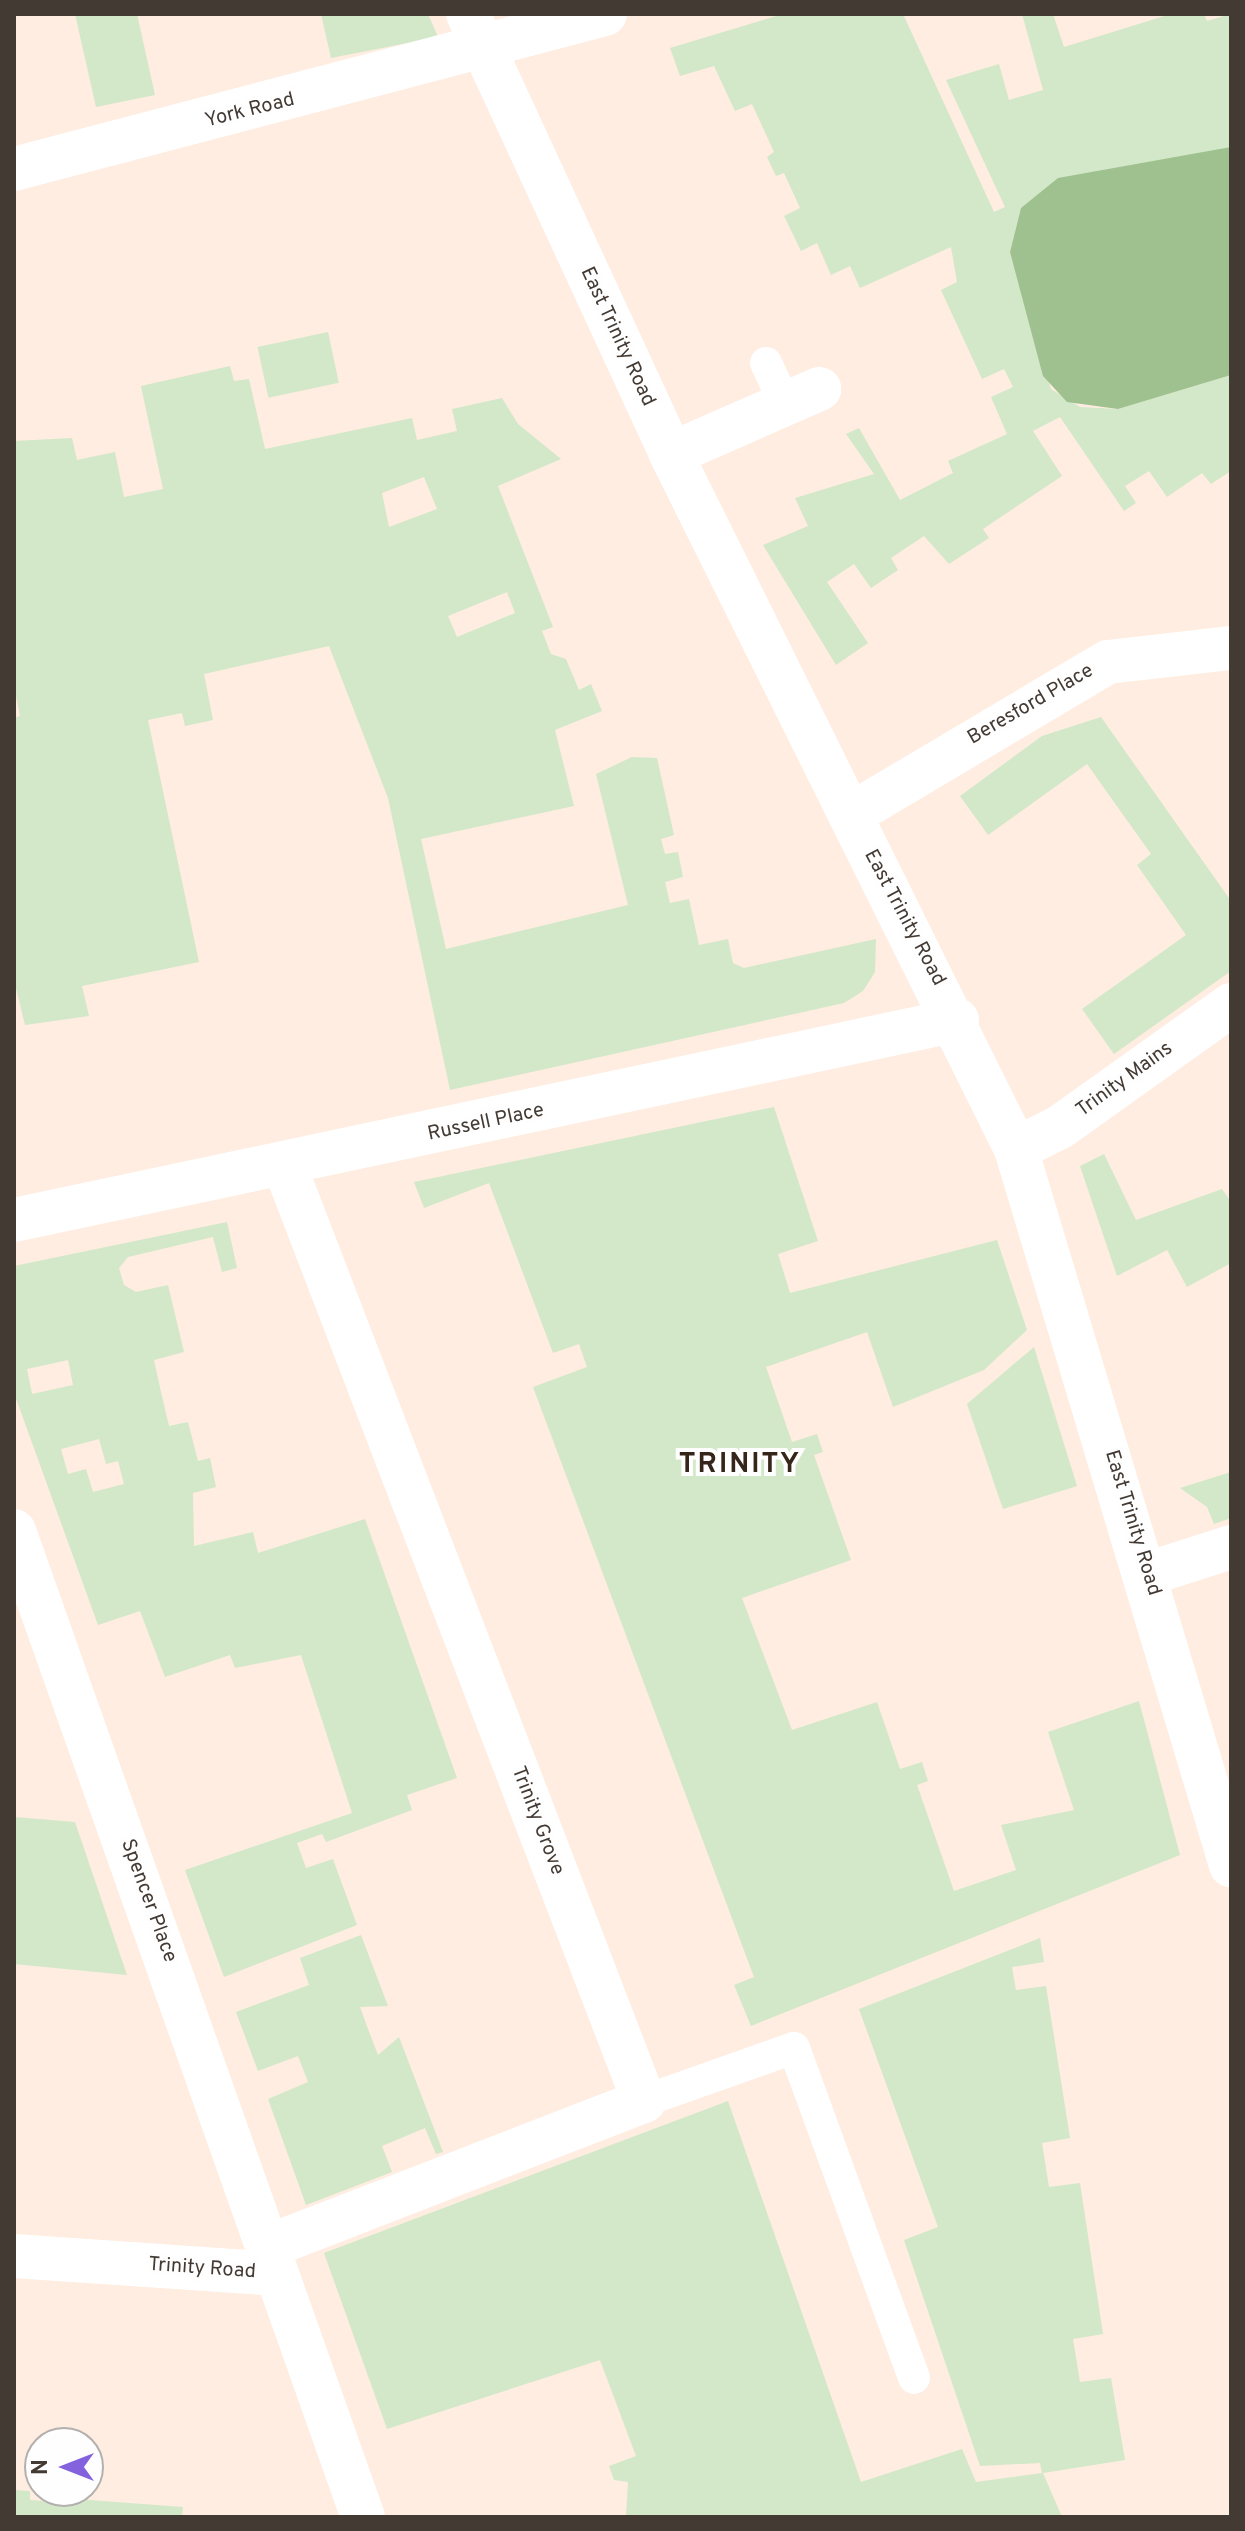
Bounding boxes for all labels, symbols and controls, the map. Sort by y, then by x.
street label: York Road [203,88,297,134]
street label: East Trinity Road [574,263,660,411]
street label: Beresford Place [964,659,1098,751]
street label: East Trinity Road [858,845,950,991]
street label: Trinity Mains [1072,1037,1178,1123]
street label: Russell Place [426,1099,546,1147]
street label: East Trinity Road [1098,1447,1166,1599]
district label: TRINITY [679,1448,801,1482]
street label: Trinity Grove [505,1763,569,1879]
street label: Spencer Place [115,1836,181,1966]
street label: Trinity Road [147,2253,257,2285]
north arrow [24,2427,104,2507]
text: N [28,2459,55,2475]

